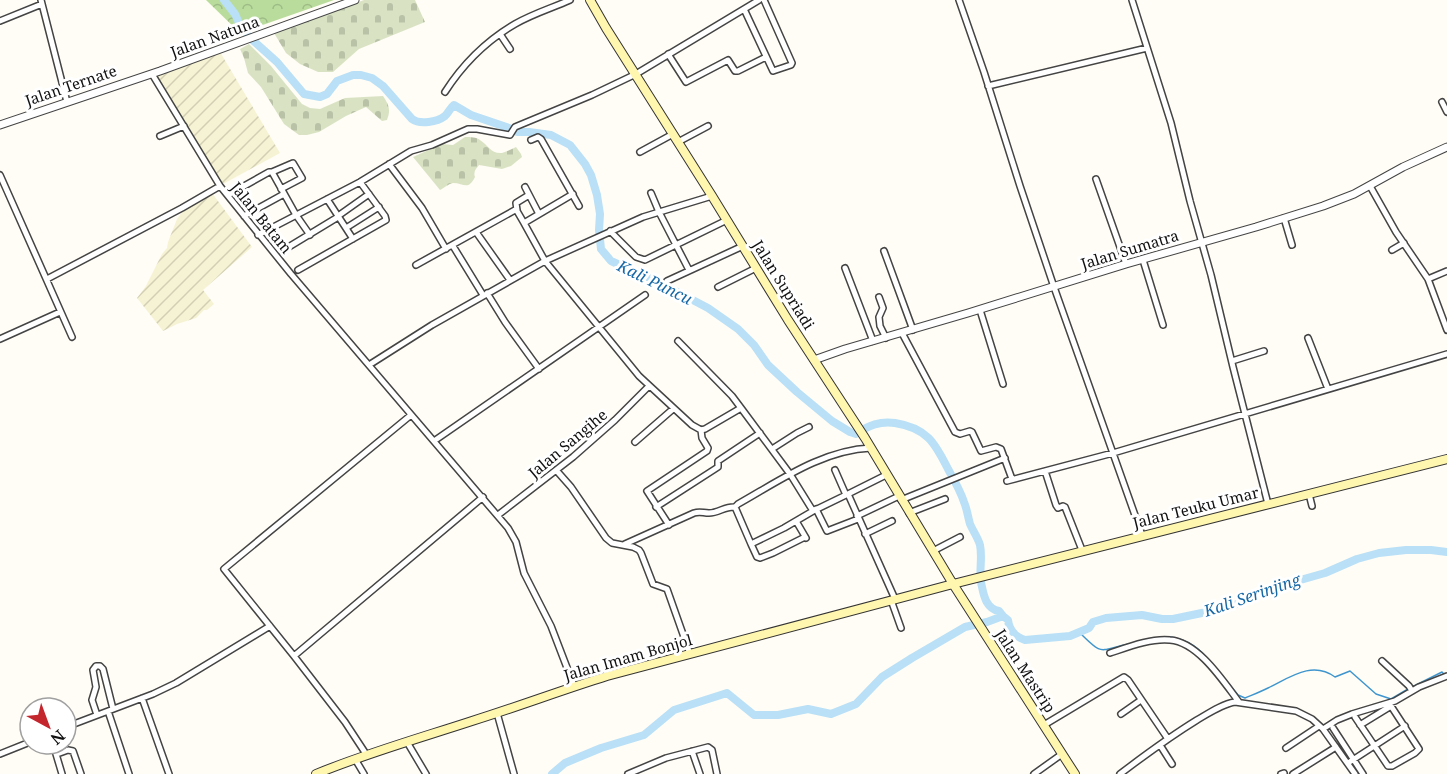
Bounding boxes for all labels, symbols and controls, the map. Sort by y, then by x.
street label: Jalan Natuna [166,11,262,62]
street label: Jalan Ternate [21,60,119,110]
street label: Jalan Batam [226,177,297,257]
street label: Jalan Sumatra [1077,225,1181,274]
street label: Jalan Supriadi [748,235,819,333]
water label: Kali Puncu [613,254,697,310]
street label: Jalan Sangihe [523,404,611,483]
street label: Jalan Teuku Umar [1130,482,1261,533]
water label: Kali Serinjing [1200,568,1304,622]
street label: Jalan Mastrip [991,624,1060,716]
street label: Jalan Imam Bonjol [560,629,695,685]
north arrow [18,696,78,756]
text: N [46,725,70,750]

